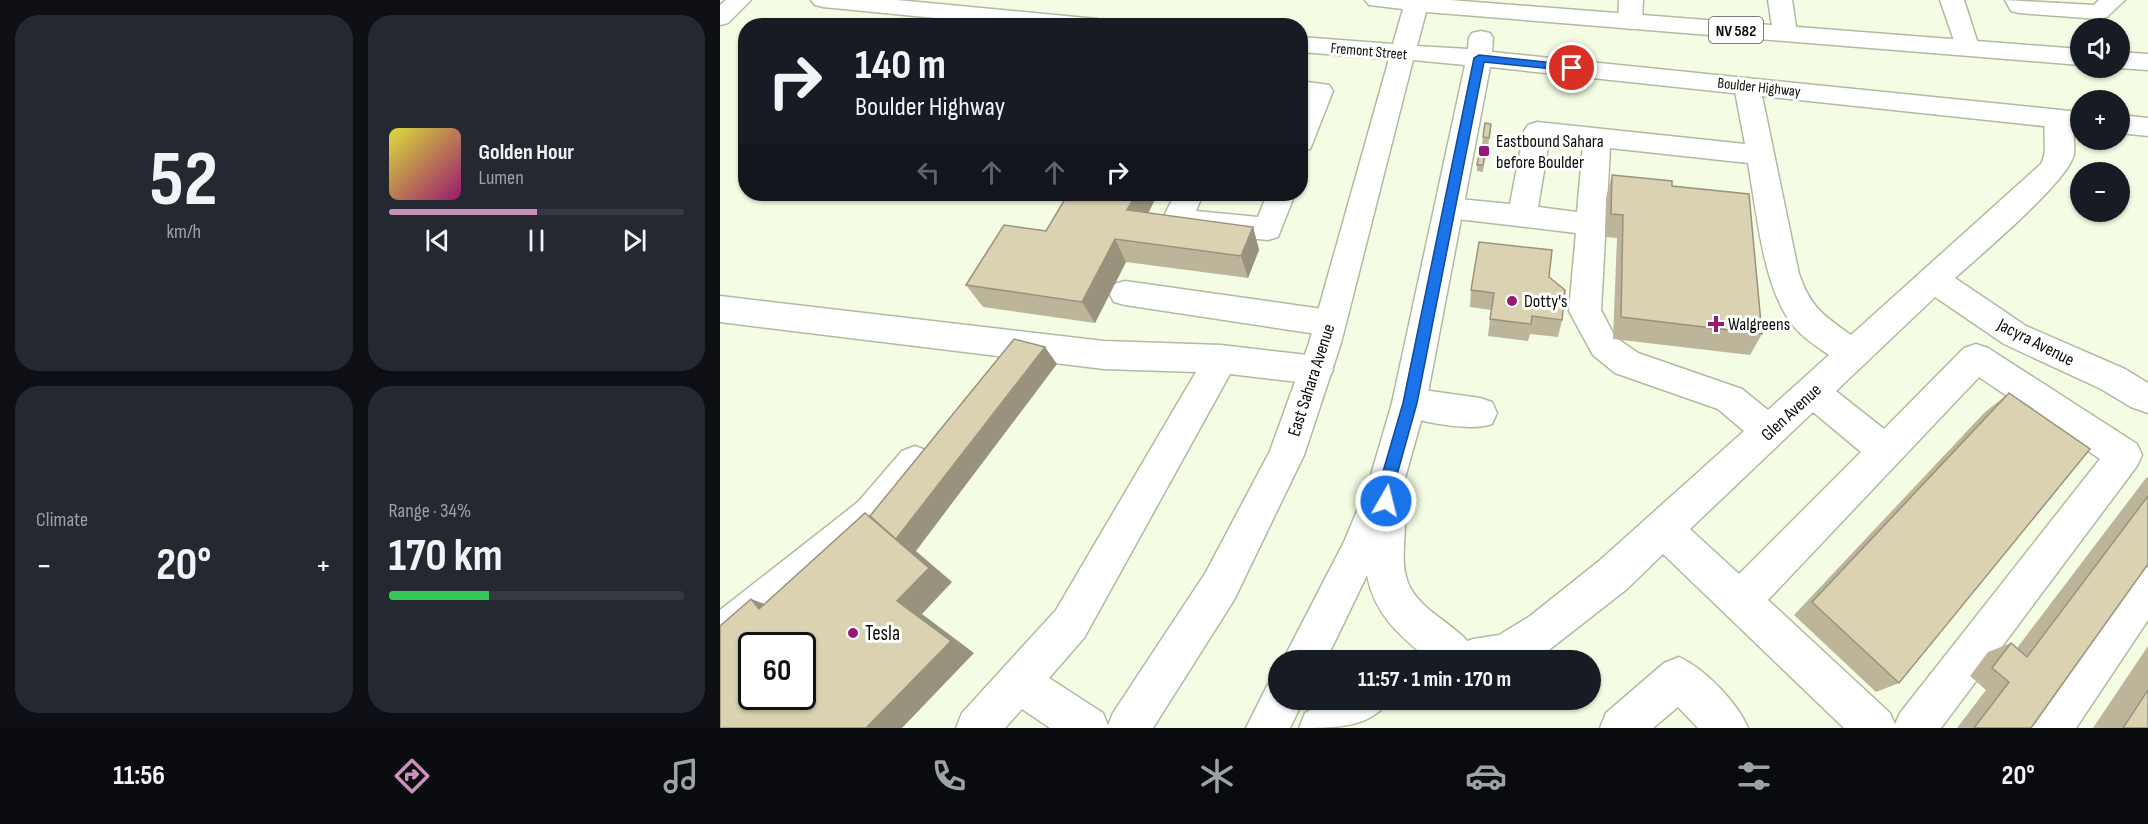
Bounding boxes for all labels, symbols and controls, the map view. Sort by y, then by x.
road number: NV 582 [1709,17,1763,43]
map controls [2070,18,2130,222]
button: sound [2070,18,2130,78]
street label: Fremont Street [1330,39,1408,64]
text: 140 m [855,40,946,91]
icon: right [756,42,834,120]
pin [1546,42,1597,93]
icon: arrive [1555,51,1588,84]
street label: Boulder Highway [1716,74,1802,101]
button: + [2070,90,2130,150]
text: Boulder Highway [855,91,1005,123]
place label: Eastbound Sahara before Boulder [1496,131,1604,173]
text: 52 [150,134,218,227]
text: Golden Hour [479,139,574,166]
marker: Eastbound Sahara before Boulder [1477,144,1491,158]
icon: left [912,156,945,189]
icon: ahead [975,156,1008,189]
icon: ahead [1038,156,1071,189]
icon: right [1101,156,1134,189]
button: − [2070,162,2130,222]
text: Lumen [479,166,524,190]
text: km/h [166,220,201,244]
icon: previous [421,224,454,257]
icon: pause [520,224,553,257]
icon: next [618,224,651,257]
place label: Dotty's [1524,291,1568,312]
marker: Dotty's [1505,294,1519,308]
place label: Walgreens [1728,314,1790,335]
street label: Jacyra Avenue [1993,314,2078,371]
marker: Walgreens [1709,317,1723,331]
street label: East Sahara Avenue [1283,321,1340,439]
street label: Glen Avenue [1757,379,1826,445]
position arrow [1354,469,1418,533]
text: Range · 34% [389,499,471,523]
text: Climate [36,508,88,532]
text: 170 km [389,529,503,584]
text: 20° [156,538,211,593]
text: − [36,546,52,586]
text: + [315,546,332,586]
place label: Tesla [865,621,900,646]
marker: Tesla [846,626,860,640]
speed limit sign: 60 [738,632,816,710]
text: 11:57 · 1 min · 170 m [1358,666,1511,693]
icon: directions [391,755,433,797]
icon: music [660,755,702,797]
icon: phone [928,755,970,797]
icon: climate [1196,755,1238,797]
icon: car [1465,755,1507,797]
icon: filters [1733,755,1775,797]
text: 11:56 [113,760,165,792]
text: 20° [2002,760,2035,792]

